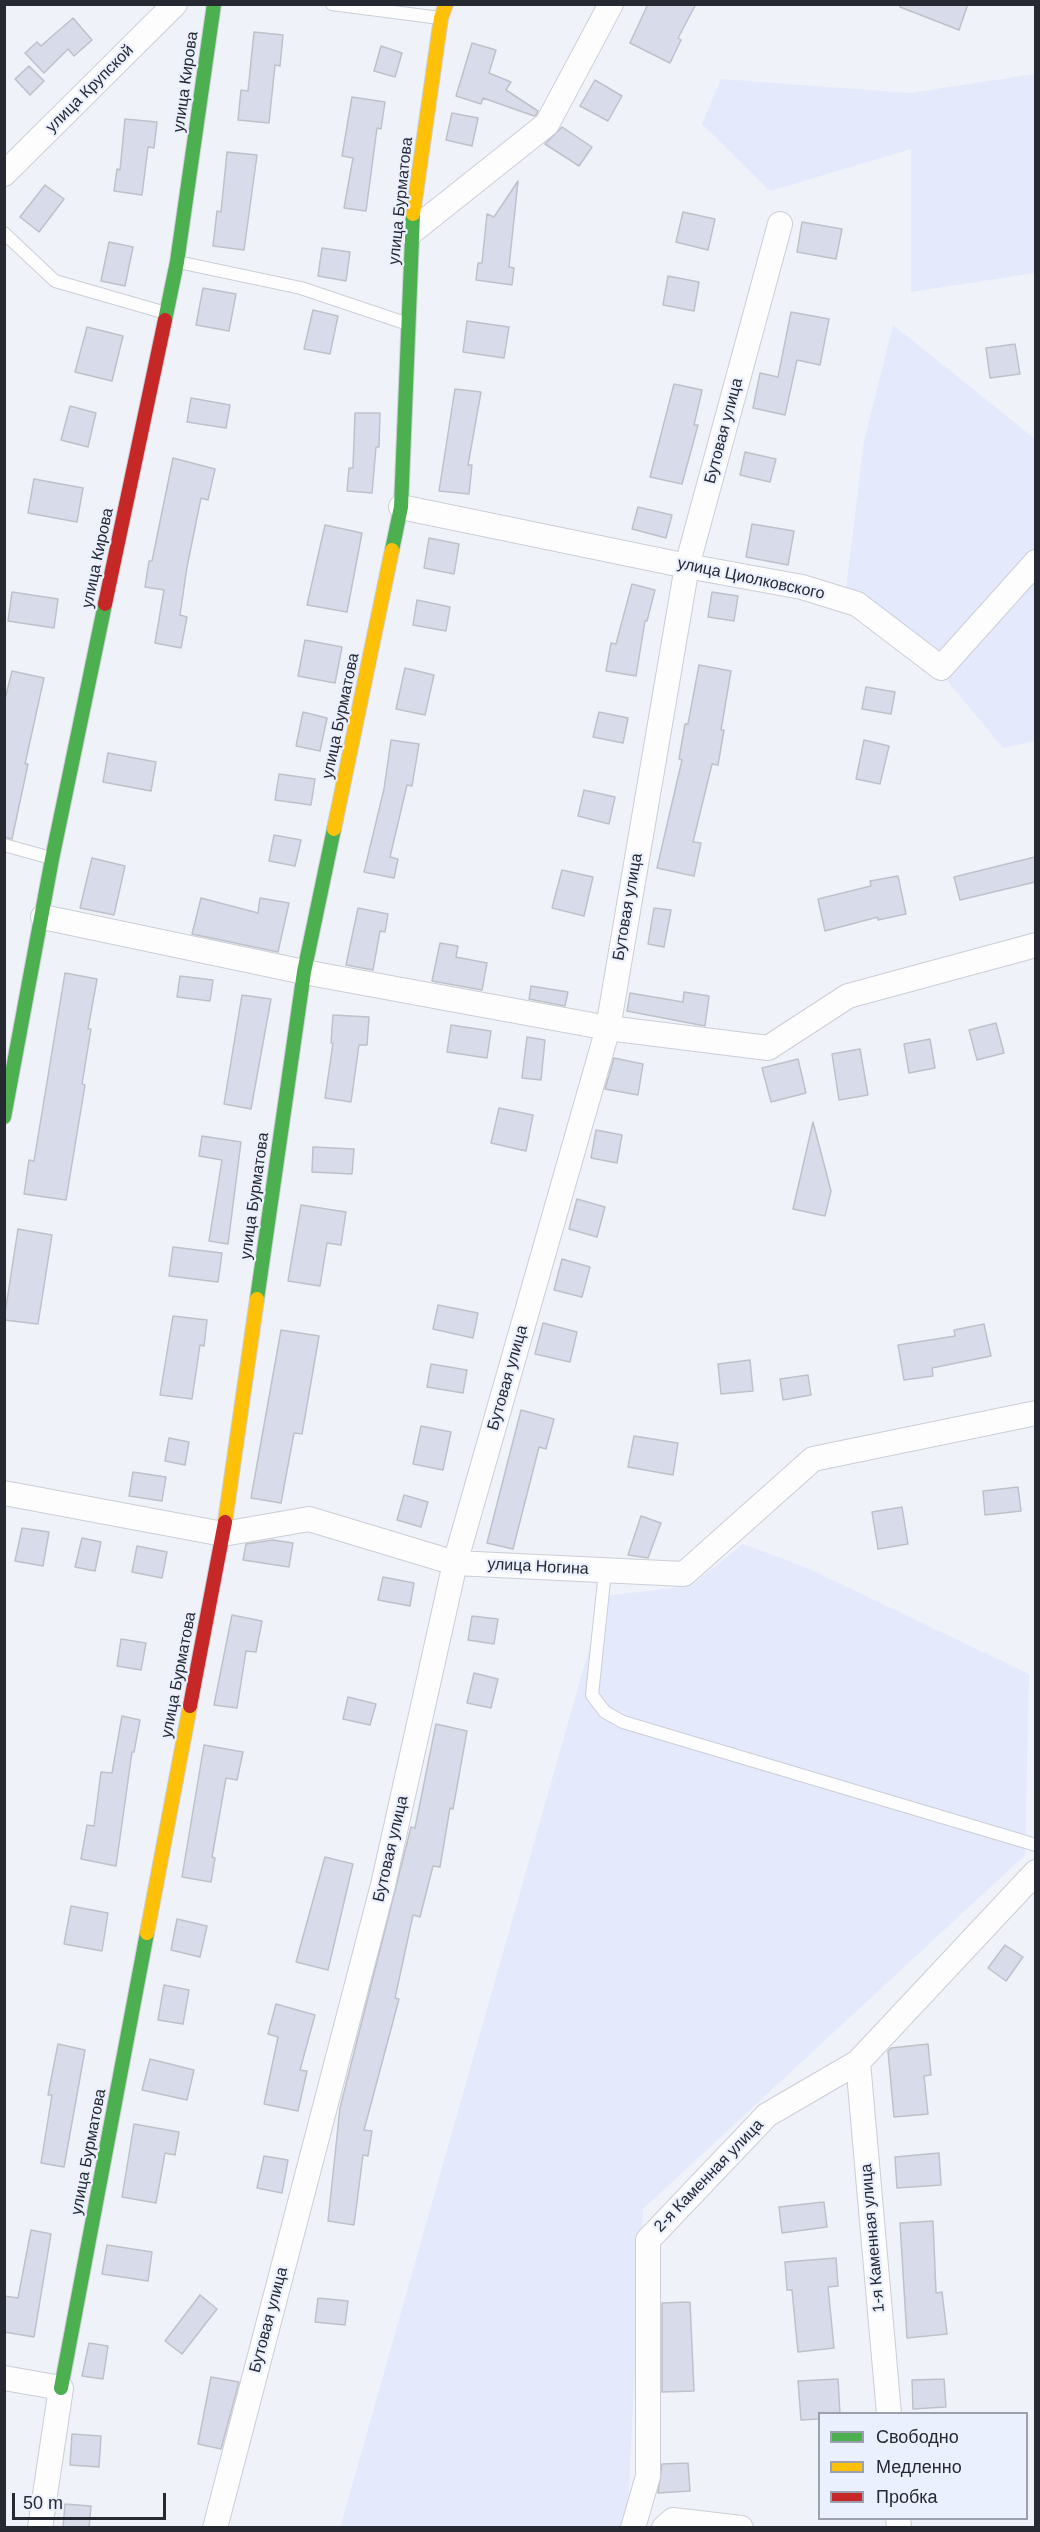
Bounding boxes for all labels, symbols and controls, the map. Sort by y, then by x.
street label: улица Кирова [169,30,203,134]
street label: улица Крупской [42,41,138,137]
street label: улица Бурматова [385,136,417,266]
street label: Бутовая улица [701,376,747,486]
street label: улица Кирова [78,506,118,610]
street label: улица Циолковского [676,554,826,604]
street label: улица Бурматова [318,651,364,781]
street label: Бутовая улица [609,852,647,962]
street label: улица Бурматова [237,1131,273,1261]
street label: Бутовая улица [484,1323,532,1433]
street label: улица Ногина [487,1555,589,1579]
street label: улица Бурматова [157,1610,201,1740]
street label: Бутовая улица [369,1794,413,1904]
street label: улица Бурматова [67,2087,111,2217]
street label: 2-я Каменная улица [650,2116,768,2236]
street label: 1-я Каменная улица [857,2163,889,2313]
street label: Бутовая улица [246,2265,292,2375]
legend [818,2412,1028,2520]
text: Свободно [876,2427,959,2447]
text: Медленно [876,2457,962,2477]
scale bar [15,2481,170,2519]
text: Пробка [876,2487,938,2507]
text: 50 m [23,2493,63,2513]

